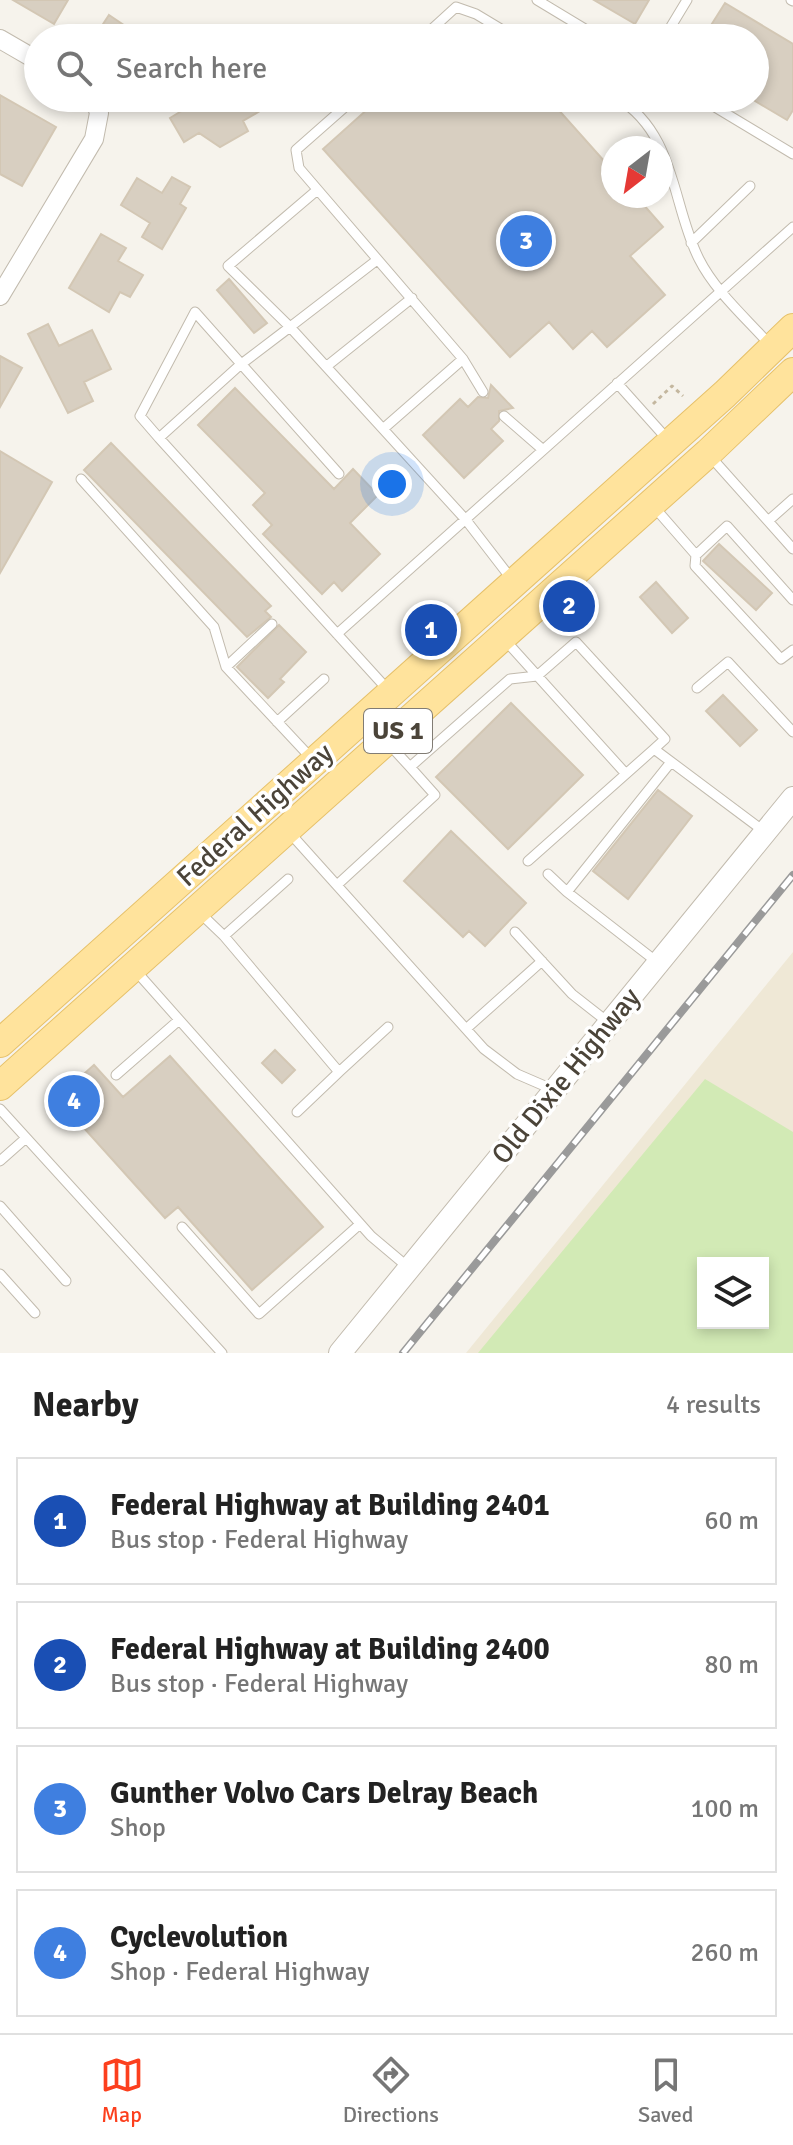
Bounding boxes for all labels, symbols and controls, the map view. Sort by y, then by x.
search box [24,24,769,112]
icon: search [52,46,96,90]
text: Search here [116,50,267,87]
north arrow [601,136,673,208]
pin: 3 [500,211,552,271]
your location [372,464,412,504]
pin: 2 [543,576,595,636]
pin: 1 [405,600,457,660]
road number: US 1 [364,709,432,753]
street label: Federal Highway [170,736,340,894]
street label: Old Dixie Highway [485,981,647,1171]
pin: 4 [48,1071,100,1131]
map controls [697,1257,769,1329]
button: layers [697,1257,769,1329]
text: Nearby [32,1384,139,1426]
text: 4 results [666,1389,761,1421]
text: Federal Highway at Building 2401 [110,1487,550,1524]
text: 1 [53,1505,67,1537]
text: 60 m [704,1505,759,1537]
text: Bus stop · Federal Highway [110,1524,408,1556]
text: Federal Highway at Building 2400 [110,1631,550,1668]
text: 2 [53,1649,67,1681]
text: 80 m [704,1649,759,1681]
text: Bus stop · Federal Highway [110,1668,408,1700]
text: Gunther Volvo Cars Delray Beach [110,1775,538,1812]
text: 3 [53,1793,67,1825]
text: 100 m [690,1793,759,1825]
text: Shop [110,1812,166,1844]
text: Cyclevolution [110,1919,288,1956]
text: 4 [53,1937,67,1969]
text: 260 m [690,1937,759,1969]
text: Shop · Federal Highway [110,1956,369,1988]
tab: Map [100,2053,144,2128]
tab: Directions [343,2053,439,2128]
tab: Saved [638,2053,693,2128]

